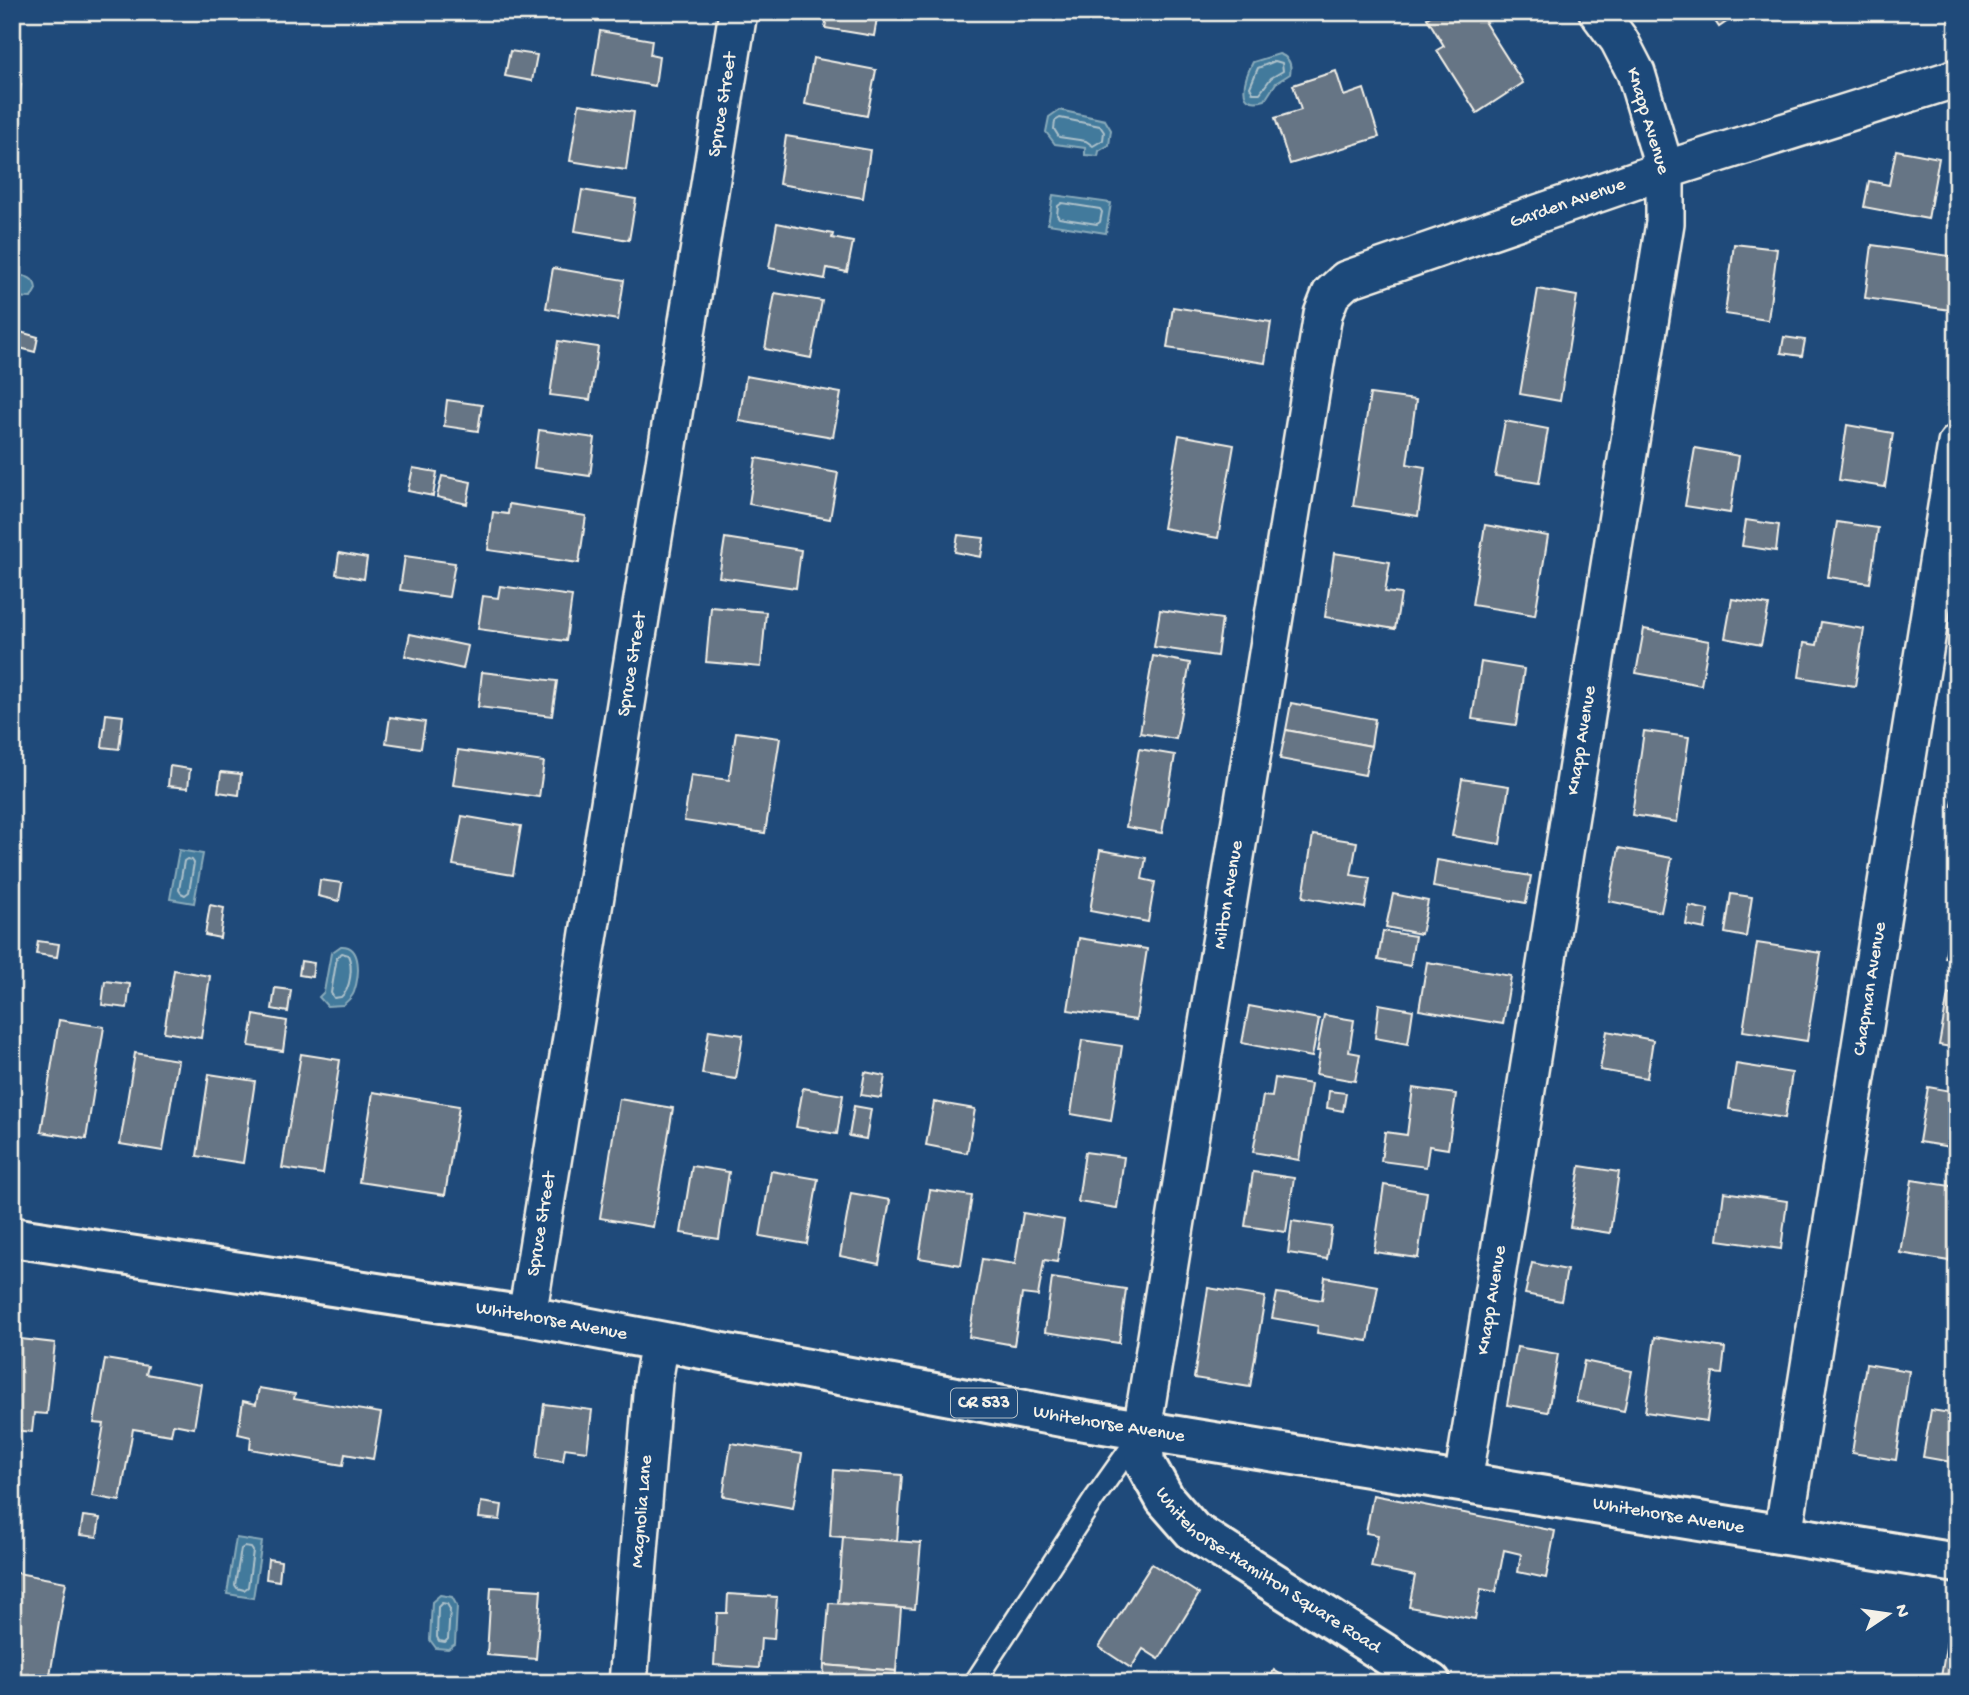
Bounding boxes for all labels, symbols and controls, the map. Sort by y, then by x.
street label: Spruce Street [703,49,743,159]
street label: Knapp Avenue [1620,65,1674,177]
street label: Garden Avenue [1507,173,1629,234]
street label: Spruce Street [613,608,653,718]
street label: Knapp Avenue [1562,684,1602,797]
street label: Milton Avenue [1209,839,1249,951]
street label: Chapman Avenue [1848,920,1892,1057]
street label: Spruce Street [522,1168,562,1278]
street label: Knapp Avenue [1472,1244,1512,1357]
street label: Whitehorse Avenue [474,1297,629,1346]
road number: CR 533 [951,1388,1017,1418]
street label: Whitehorse Avenue [1031,1400,1187,1449]
street label: Magnolia Lane [626,1454,658,1569]
street label: Whitehorse-Hamilton Square Road [1149,1483,1386,1660]
street label: Whitehorse Avenue [1591,1492,1746,1540]
north arrow [1854,1580,1924,1650]
text: N [1889,1602,1914,1620]

